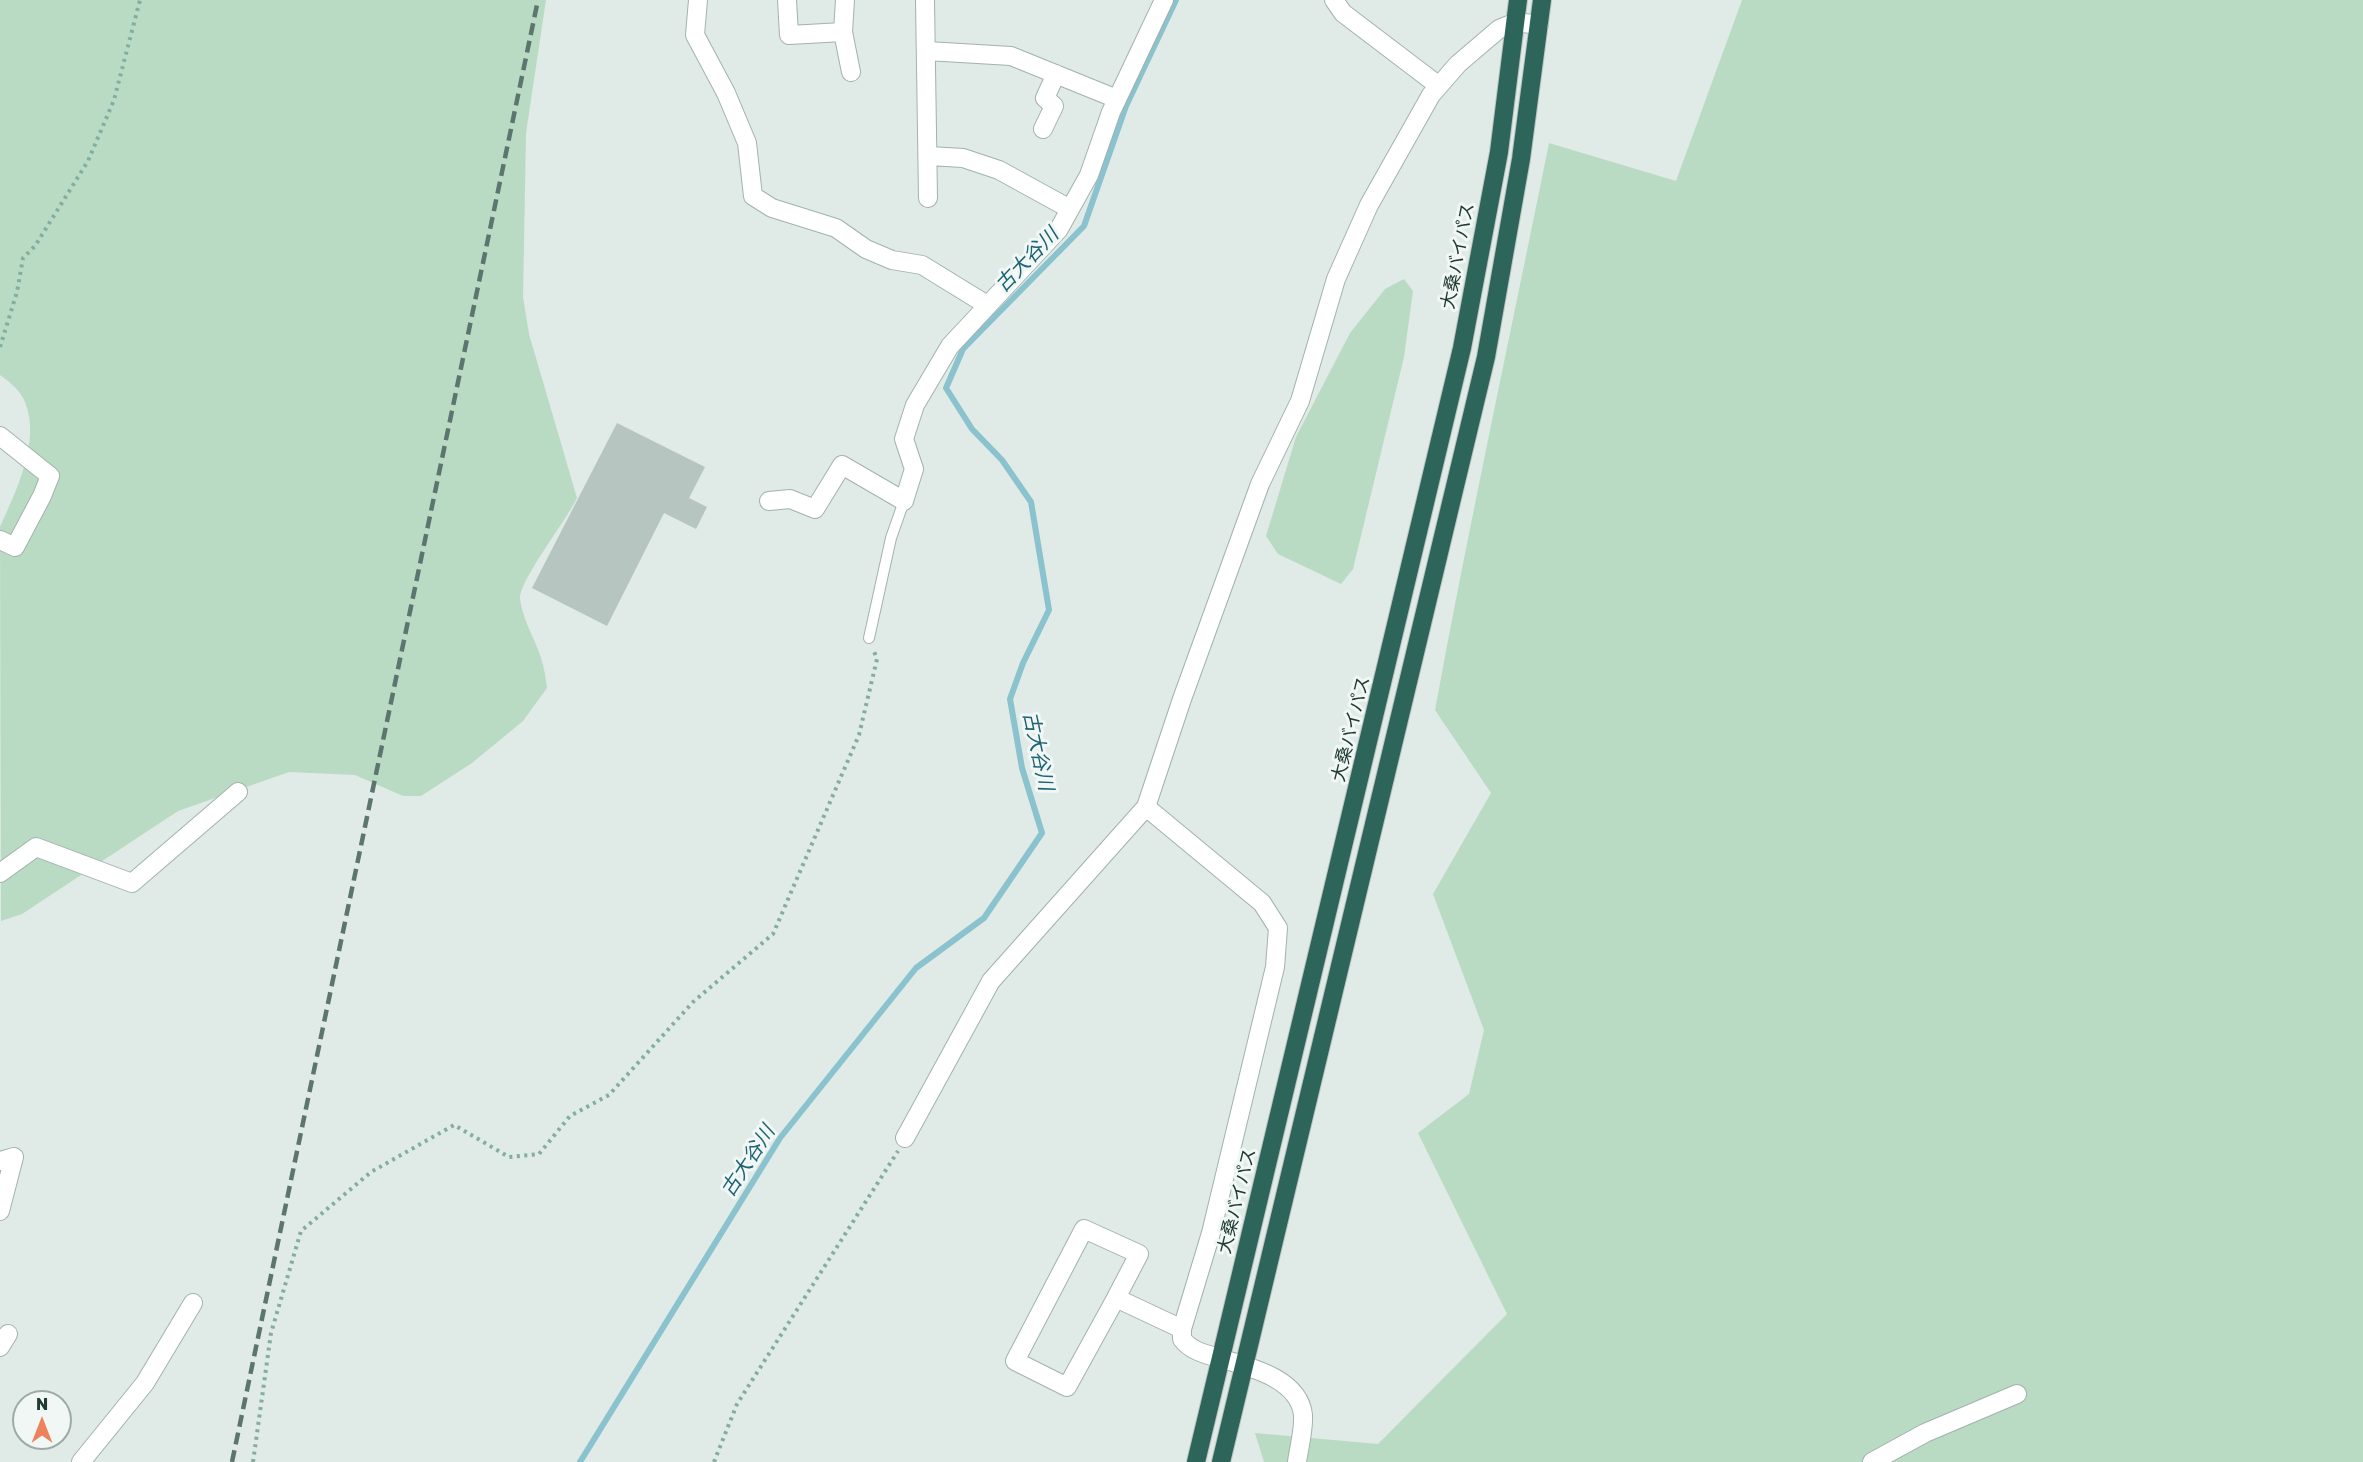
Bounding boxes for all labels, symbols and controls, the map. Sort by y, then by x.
street label: 大桑バイパス [1437,201,1479,311]
water label: 古大谷川 [991,223,1063,297]
street label: 大桑バイパス [1327,674,1375,784]
water label: 古大谷川 [1018,709,1058,793]
water label: 古大谷川 [716,1121,780,1201]
street label: 大桑バイパス [1213,1146,1261,1256]
north arrow [12,1390,72,1450]
text: N [36,1394,48,1414]

